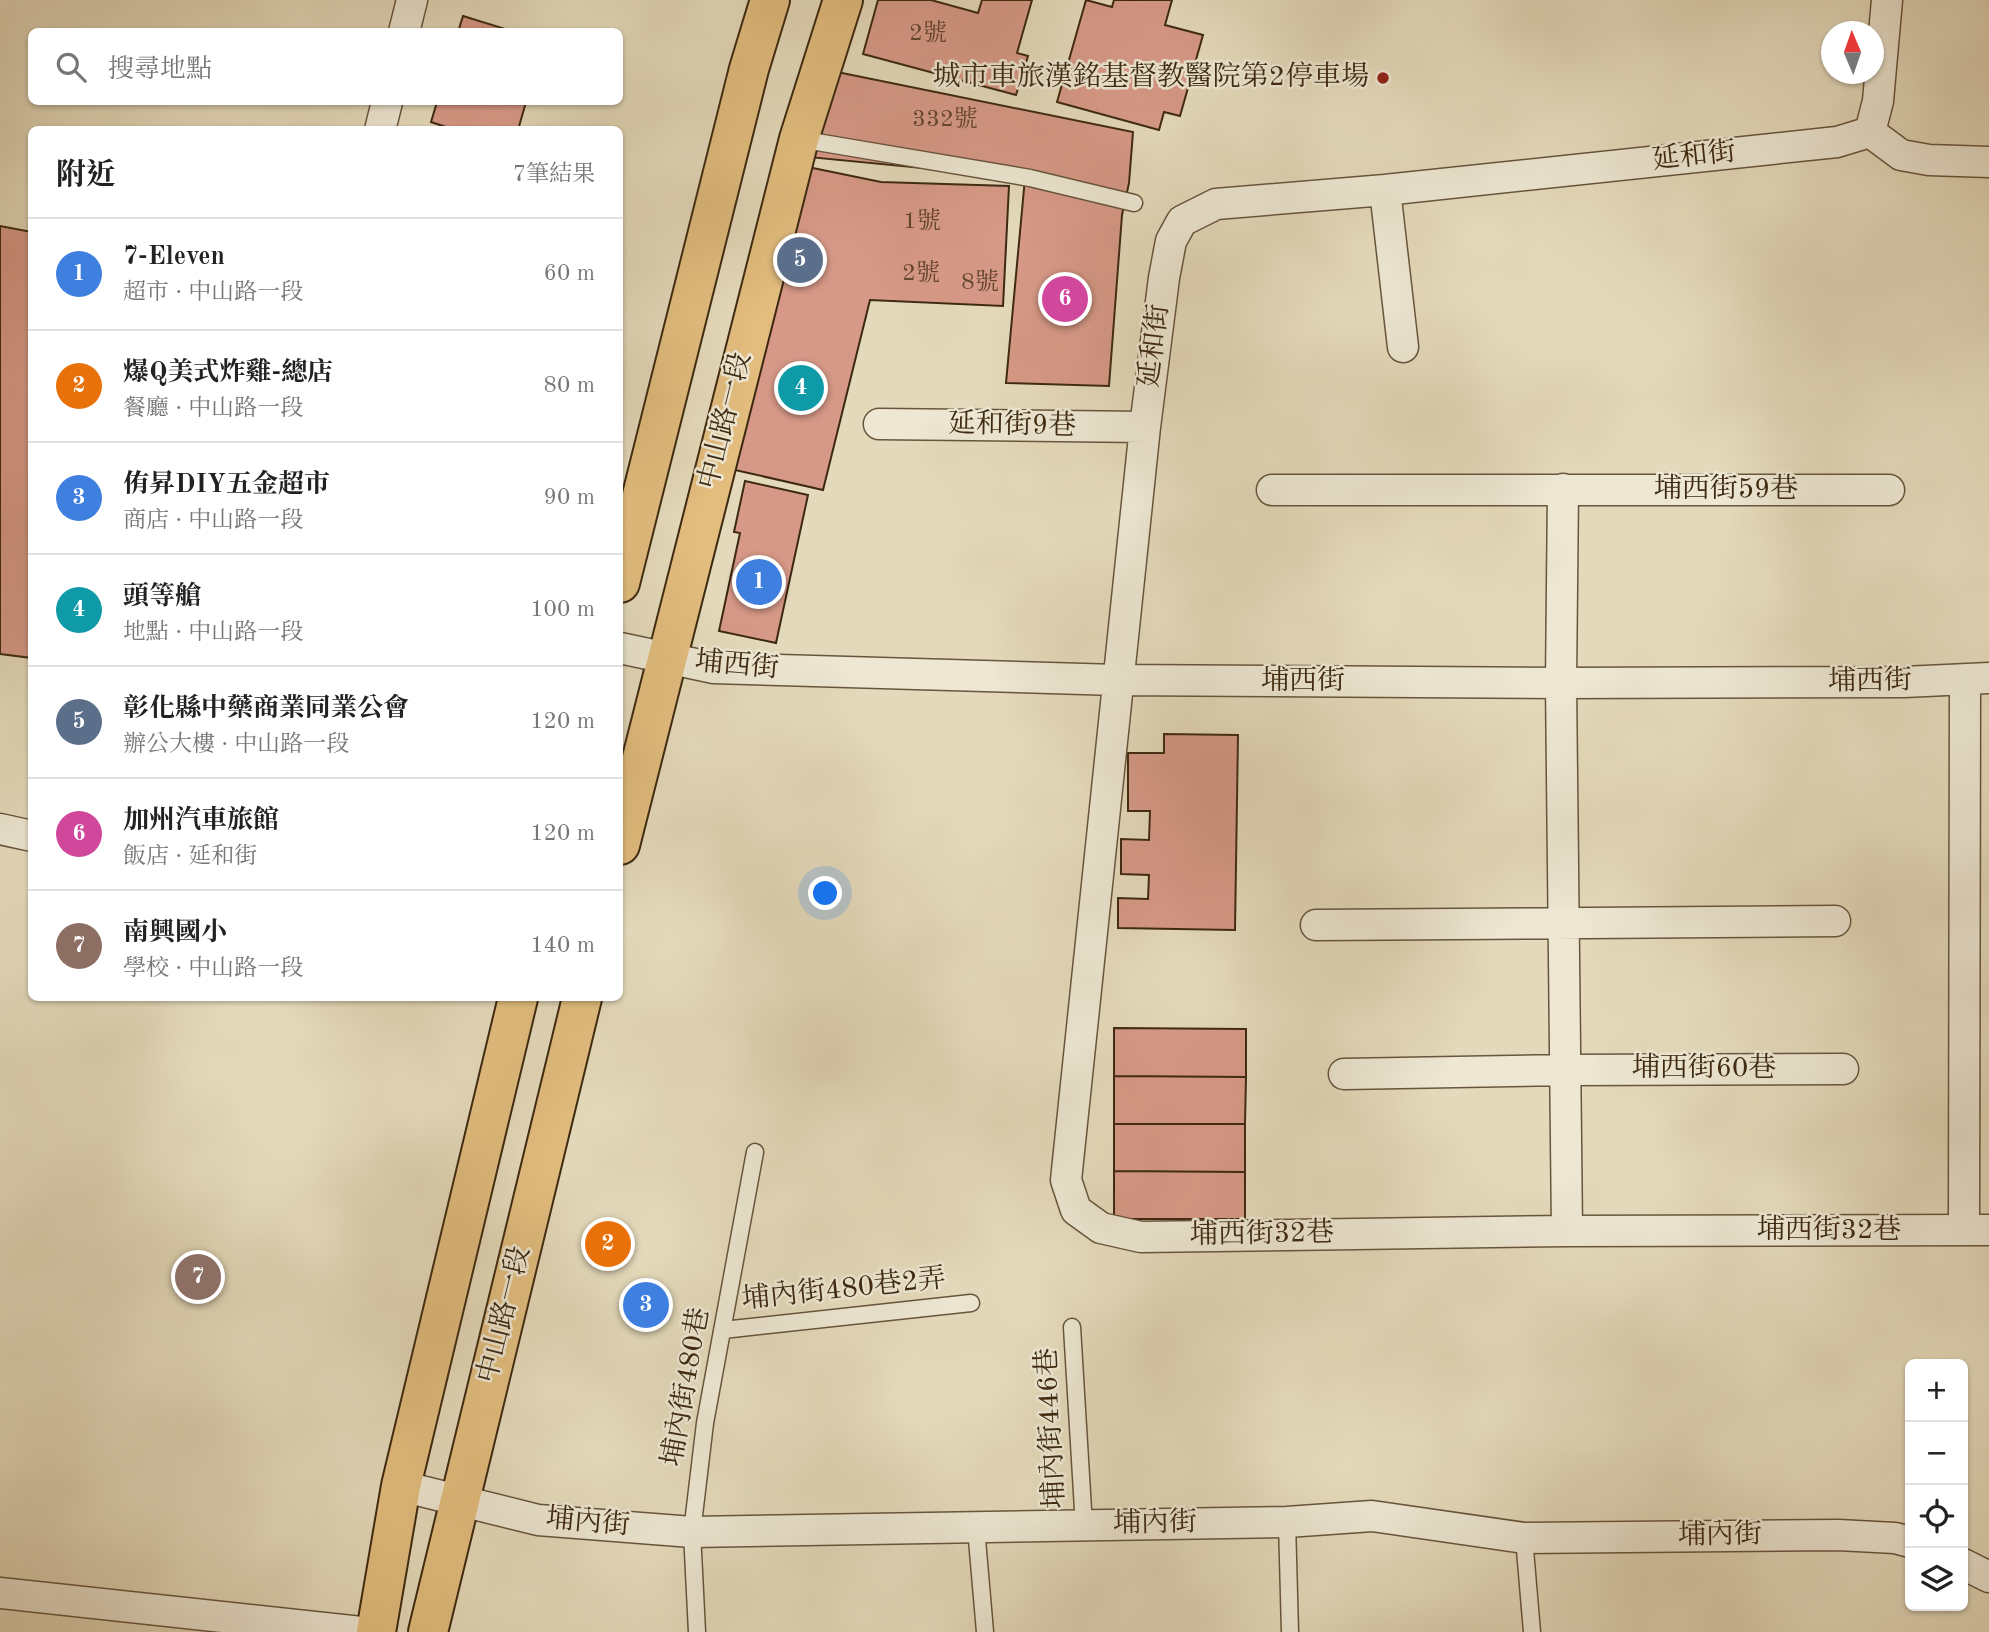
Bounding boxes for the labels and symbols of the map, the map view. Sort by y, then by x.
house number: 2號 [909,19,947,46]
north arrow [1821,21,1884,84]
place label: 城市車旅漢銘基督教醫院第2停車場 [933,61,1369,92]
marker: 城市車旅漢銘基督教醫院第2停車場 [1375,70,1391,86]
house number: 332號 [912,105,978,132]
street label: 延和街 [1650,136,1737,175]
house number: 1號 [903,207,941,234]
pin: 5 [777,234,823,286]
house number: 2號 [902,259,940,286]
house number: 8號 [961,268,999,295]
pin: 6 [1042,273,1088,325]
street label: 延和街 [1133,302,1174,389]
street label: 中山路一段 [693,349,757,492]
pin: 4 [778,362,824,414]
street label: 延和街9巷 [948,408,1076,441]
street label: 埔西街59巷 [1654,473,1798,504]
pin: 1 [736,556,782,608]
street label: 埔西街 [694,645,780,684]
street label: 埔西街 [1828,664,1912,697]
street label: 埔西街 [1261,665,1345,696]
your location [808,876,842,910]
street label: 埔西街60巷 [1632,1052,1776,1083]
street label: 埔西街32巷 [1757,1214,1901,1245]
street label: 埔西街32巷 [1189,1217,1334,1250]
pin: 2 [585,1218,631,1270]
street label: 中山路一段 [472,1243,536,1386]
pin: 7 [175,1251,221,1303]
street label: 埔內街480巷2弄 [740,1262,947,1315]
pin: 3 [623,1279,669,1331]
street label: 埔內街480巷 [656,1305,715,1469]
street label: 埔內街446巷 [1031,1347,1070,1509]
street label: 埔內街 [545,1502,631,1541]
street label: 埔內街 [1113,1506,1197,1539]
street label: 埔內街 [1678,1518,1762,1551]

